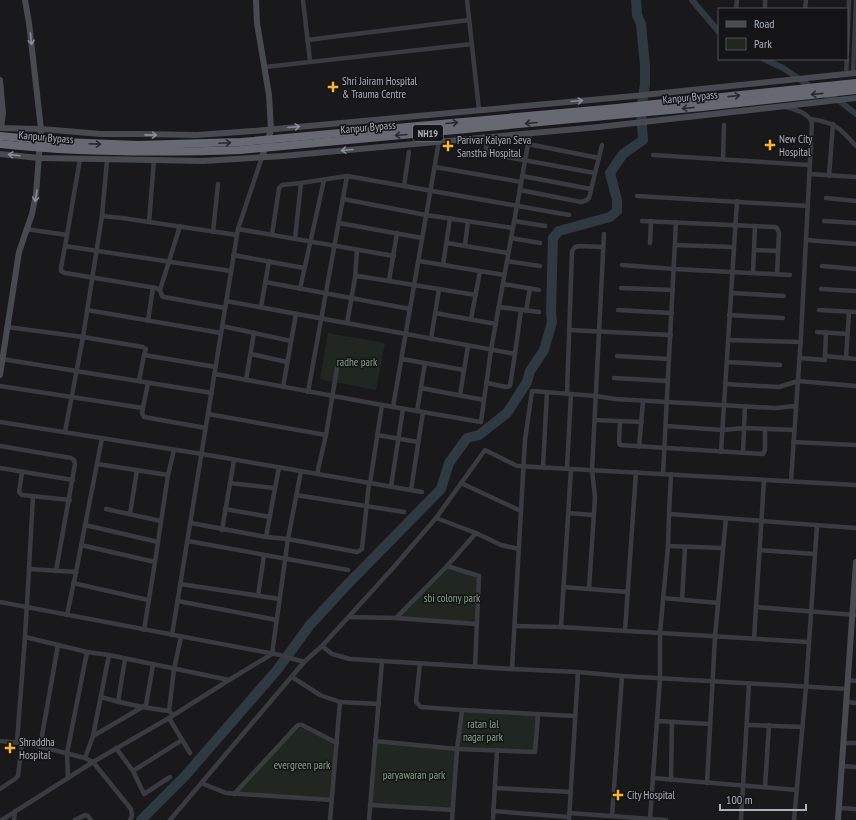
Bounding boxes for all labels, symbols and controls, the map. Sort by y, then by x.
legend [718,8,848,60]
text: Road [754,16,774,31]
one-way arrow [27,32,35,45]
text: Park [754,36,772,51]
place label: Shri Jairam Hospital & Trauma Centre [342,74,418,101]
marker: Shri Jairam Hospital & Trauma Centre [327,81,339,93]
street label: Kanpur Bypass [662,87,718,107]
one-way arrow [811,90,824,98]
one-way arrow [727,92,740,99]
one-way arrow [570,97,583,105]
one-way arrow [682,104,695,112]
street label: Kanpur Bypass [340,118,396,136]
one-way arrow [445,119,458,127]
one-way arrow [525,119,538,126]
one-way arrow [287,124,300,131]
road number: NH19 [413,125,443,141]
street label: Kanpur Bypass [18,128,74,146]
one-way arrow [144,131,157,139]
one-way arrow [395,131,408,139]
place label: New City Hospital [779,132,813,159]
place label: Parivar Kalyan Seva Sanstha Hospital [457,133,531,160]
one-way arrow [218,139,231,146]
marker: New City Hospital [764,139,776,151]
one-way arrow [88,140,101,147]
marker: Parivar Kalyan Seva Sanstha Hospital [442,140,454,152]
one-way arrow [341,146,354,154]
one-way arrow [8,151,21,159]
one-way arrow [32,189,40,202]
park label: radhe park [337,355,378,369]
park label: sbi colony park [424,591,481,605]
park label: ratan lal nagar park [463,717,504,744]
place label: Shraddha Hospital [19,735,55,762]
marker: Shraddha Hospital [4,742,16,754]
park label: evergreen park [274,758,331,772]
park label: paryawaran park [383,768,446,782]
scale bar [720,786,806,812]
place label: City Hospital [627,788,675,802]
marker: City Hospital [612,789,624,801]
text: 100 m [726,792,753,807]

